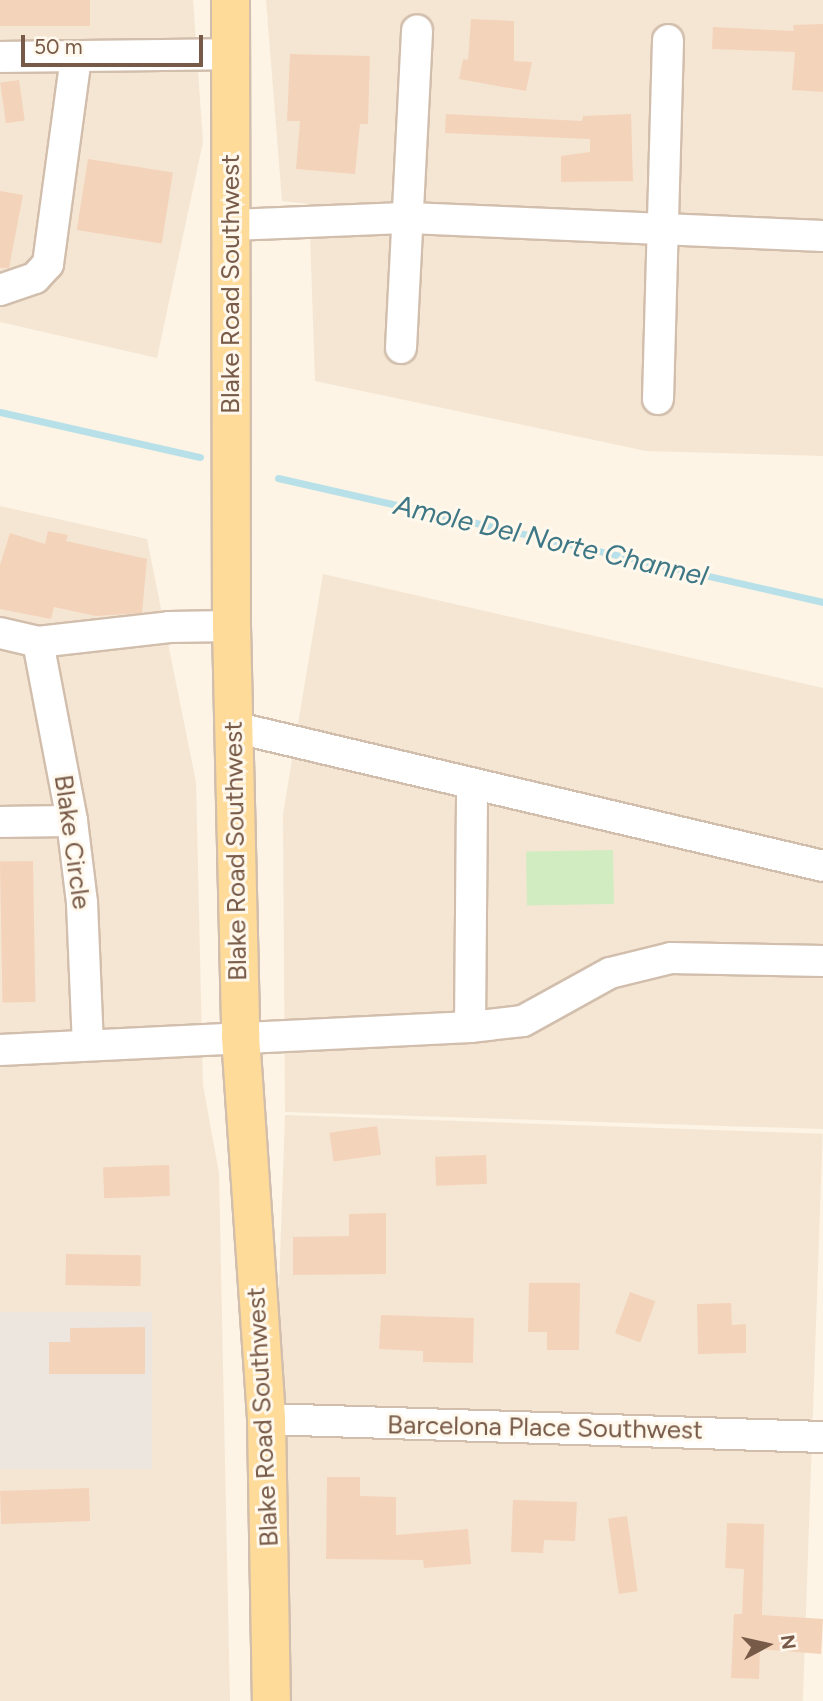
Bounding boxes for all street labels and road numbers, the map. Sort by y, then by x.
street label: Blake Road Southwest [215,154,247,414]
street label: Blake Road Southwest [218,721,254,981]
street label: Blake Circle [47,773,97,911]
street label: Blake Road Southwest [241,1286,285,1548]
street label: Barcelona Place Southwest [387,1410,703,1446]

